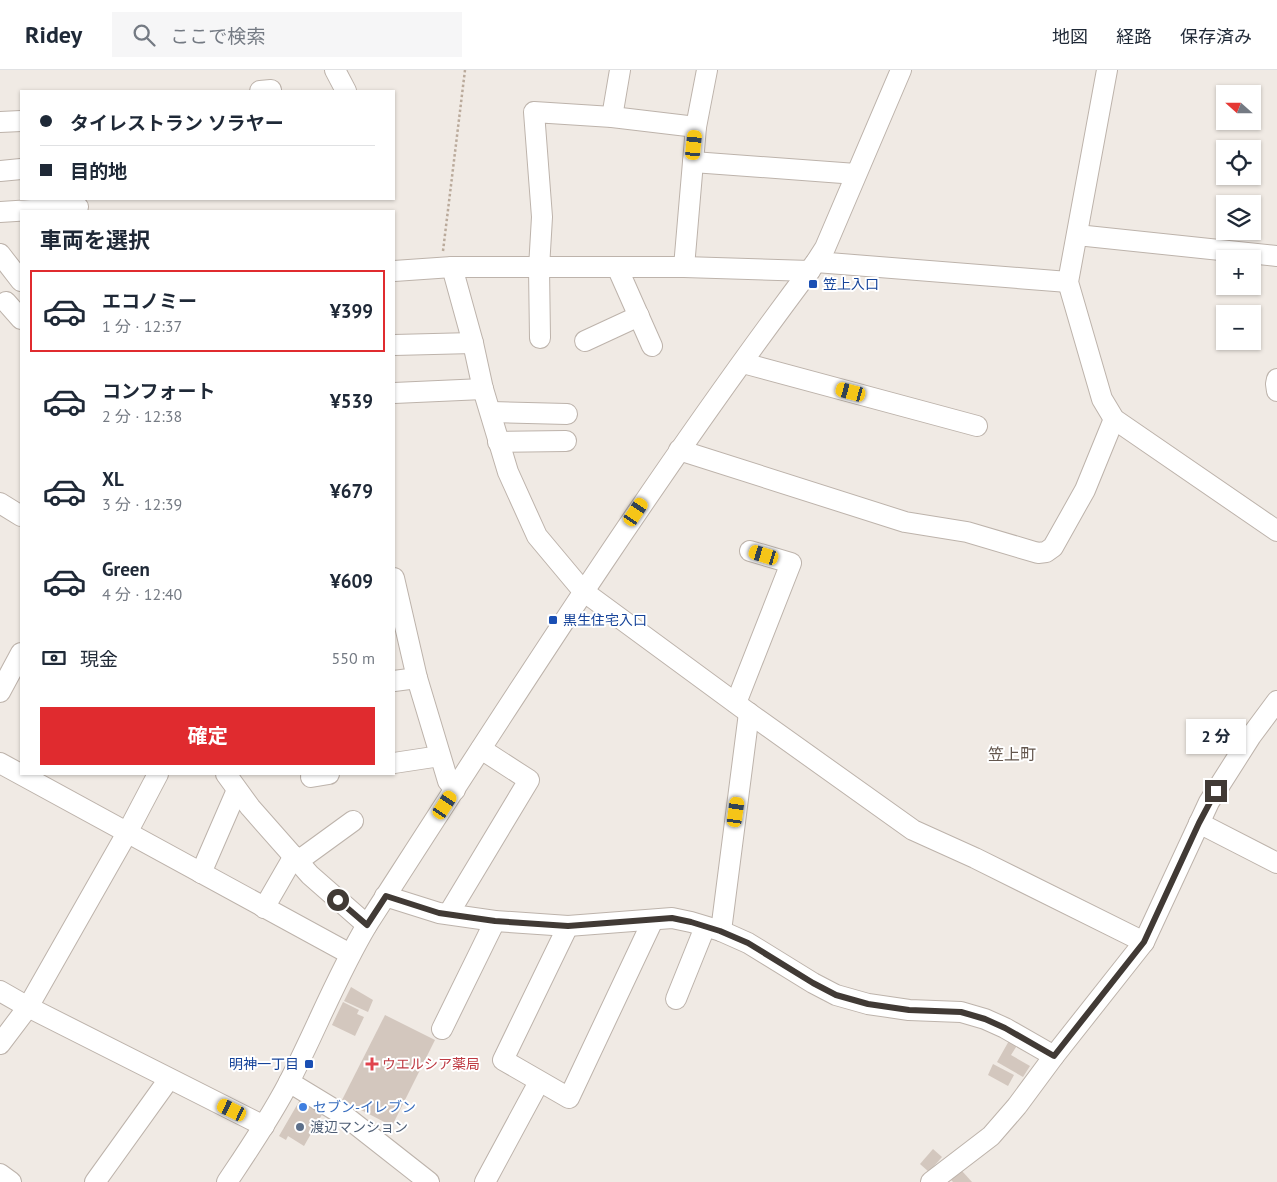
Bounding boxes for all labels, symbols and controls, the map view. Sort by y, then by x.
search box [112,12,462,57]
text: Ridey [25,19,82,50]
icon: search [130,21,158,49]
text: ここで検索 [170,24,265,48]
text: 地図 [1052,25,1088,48]
text: 経路 [1116,25,1152,48]
text: 保存済み [1180,25,1252,48]
north arrow [1216,85,1261,130]
map controls [1216,85,1261,350]
text: タイレストラン ソラヤー [70,111,284,135]
car [684,129,703,161]
button: locate [1216,140,1261,185]
text: 目的地 [70,159,127,183]
button: layers [1216,195,1261,240]
text: 車両を選択 [40,226,150,254]
button: + [1216,250,1261,295]
place label: 笠上入口 [823,275,879,293]
marker: 笠上入口 [807,278,819,290]
icon: car [42,289,87,334]
text: エコノミー [102,289,197,313]
text: ¥399 [330,299,373,323]
button: − [1216,305,1261,350]
text: 1 分 · 12:37 [102,316,182,336]
icon: car [42,379,87,424]
text: コンフォート [102,379,215,403]
car [834,381,867,403]
text: ¥539 [330,389,373,413]
text: 2 分 · 12:38 [102,406,182,426]
text: XL [102,467,124,491]
icon: car [42,469,87,514]
text: ¥679 [330,479,373,503]
text: 3 分 · 12:39 [102,494,182,514]
car [621,495,650,529]
car [747,543,780,567]
text: Green [102,557,150,581]
icon: car [42,559,87,604]
text: ¥609 [330,569,373,593]
text: 4 分 · 12:40 [102,584,182,604]
place label: 黒生住宅入口 [563,611,647,629]
marker: 黒生住宅入口 [547,614,559,626]
icon: cash [40,644,68,672]
text: 現金 [80,647,118,671]
text: 550 m [332,648,375,668]
button: 確定 [40,707,375,765]
callout: 2 分 [1186,718,1246,754]
text: 2 分 [1201,726,1231,746]
district label: 笠上町 [988,744,1036,764]
route end [1205,780,1227,802]
car [430,788,459,822]
car [726,796,745,828]
route start [327,889,349,911]
place label: 明神一丁目 [229,1055,299,1073]
place label: ウエルシア薬局 [382,1055,480,1073]
marker: 明神一丁目 [303,1058,315,1070]
marker: ウエルシア薬局 [366,1058,378,1070]
car [215,1097,248,1123]
place label: セブン-イレブン [313,1098,416,1116]
marker: セブン-イレブン [297,1101,309,1113]
place label: 渡辺マンション [310,1118,408,1136]
marker: 渡辺マンション [294,1121,306,1133]

